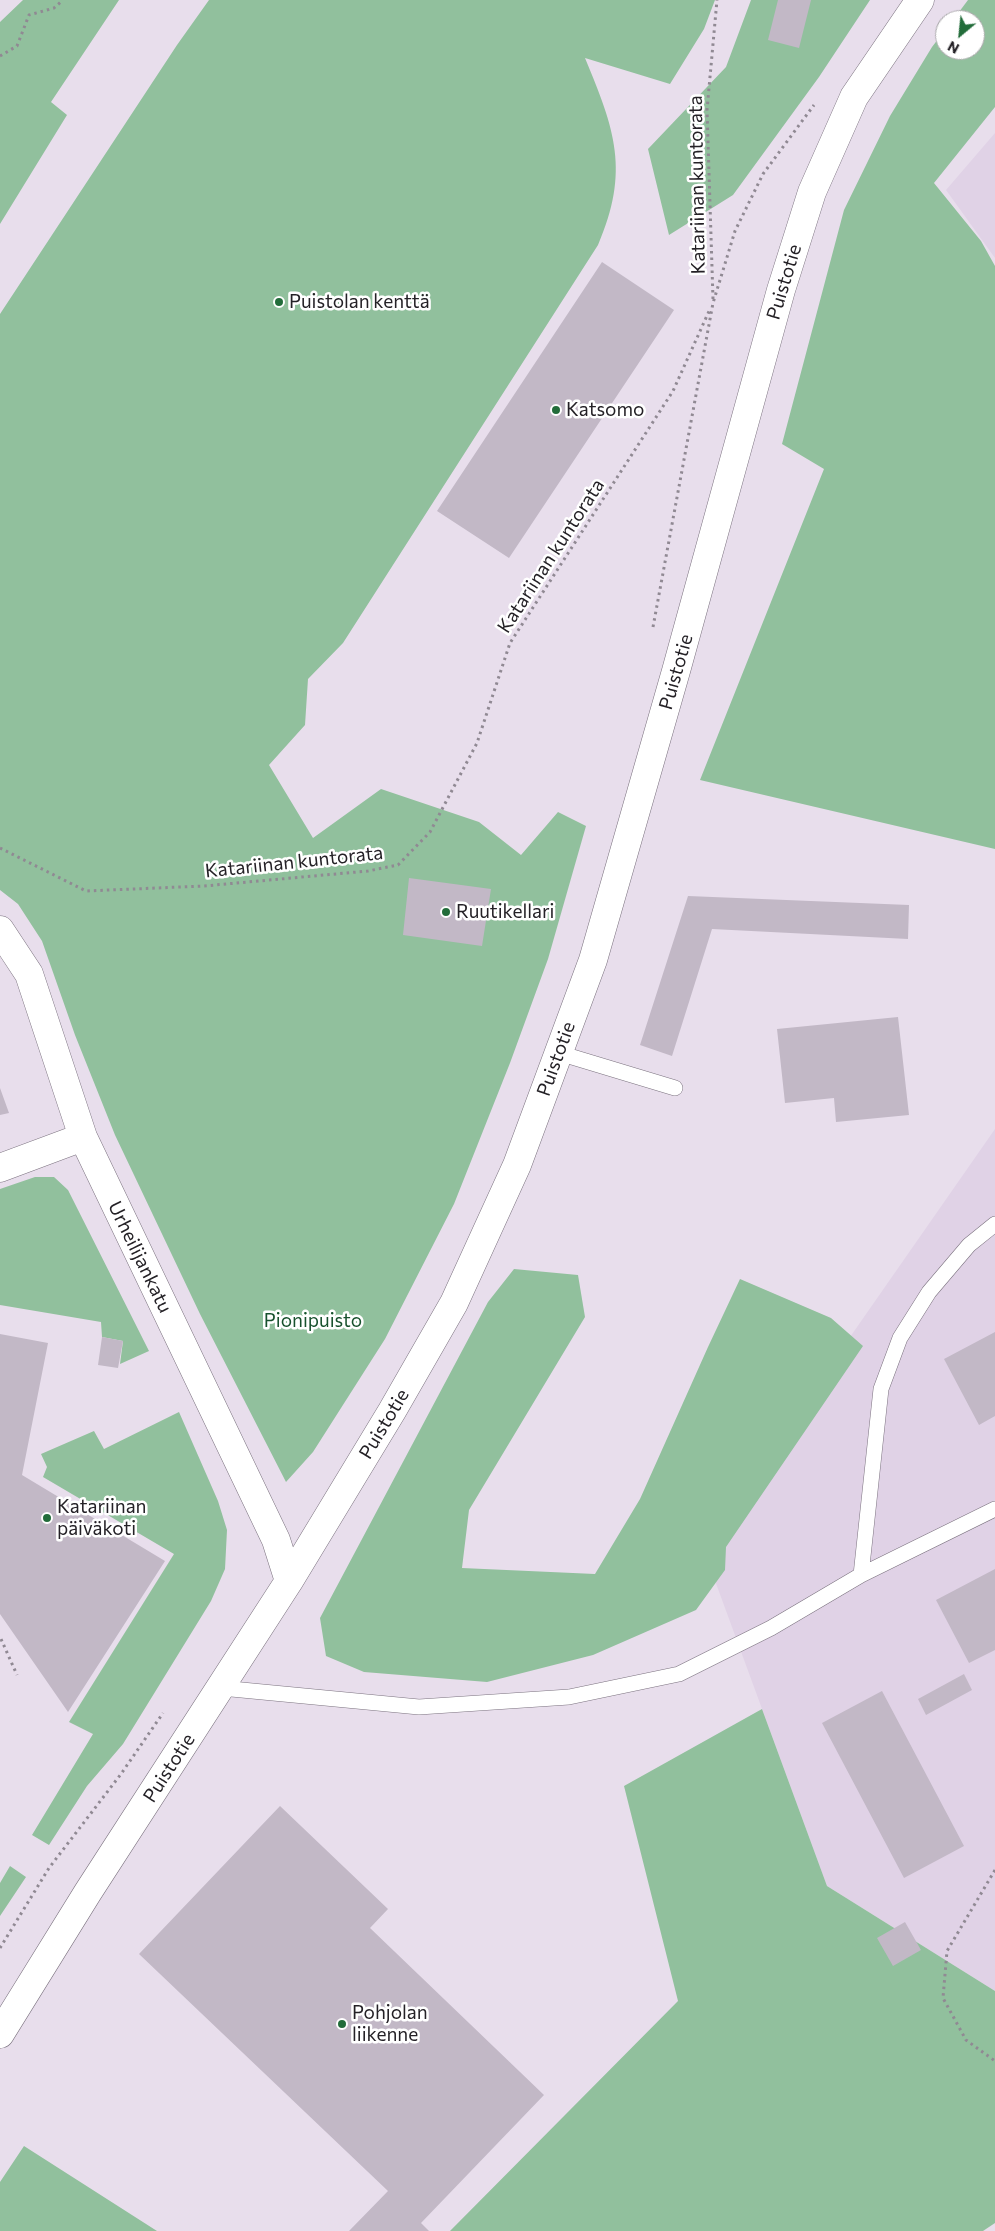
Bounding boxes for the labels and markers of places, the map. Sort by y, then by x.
place label: Puistolan kenttä [289,291,430,313]
marker: Puistolan kenttä [273,296,285,308]
place label: Katsomo [566,399,644,421]
marker: Katsomo [550,404,562,416]
place label: Ruutikellari [456,901,554,923]
marker: Ruutikellari [440,906,452,918]
place label: Katariinan päiväkoti [57,1496,146,1540]
marker: Katariinan päiväkoti [41,1512,53,1524]
place label: Pohjolan liikenne [352,2002,428,2046]
marker: Pohjolan liikenne [336,2018,348,2030]

